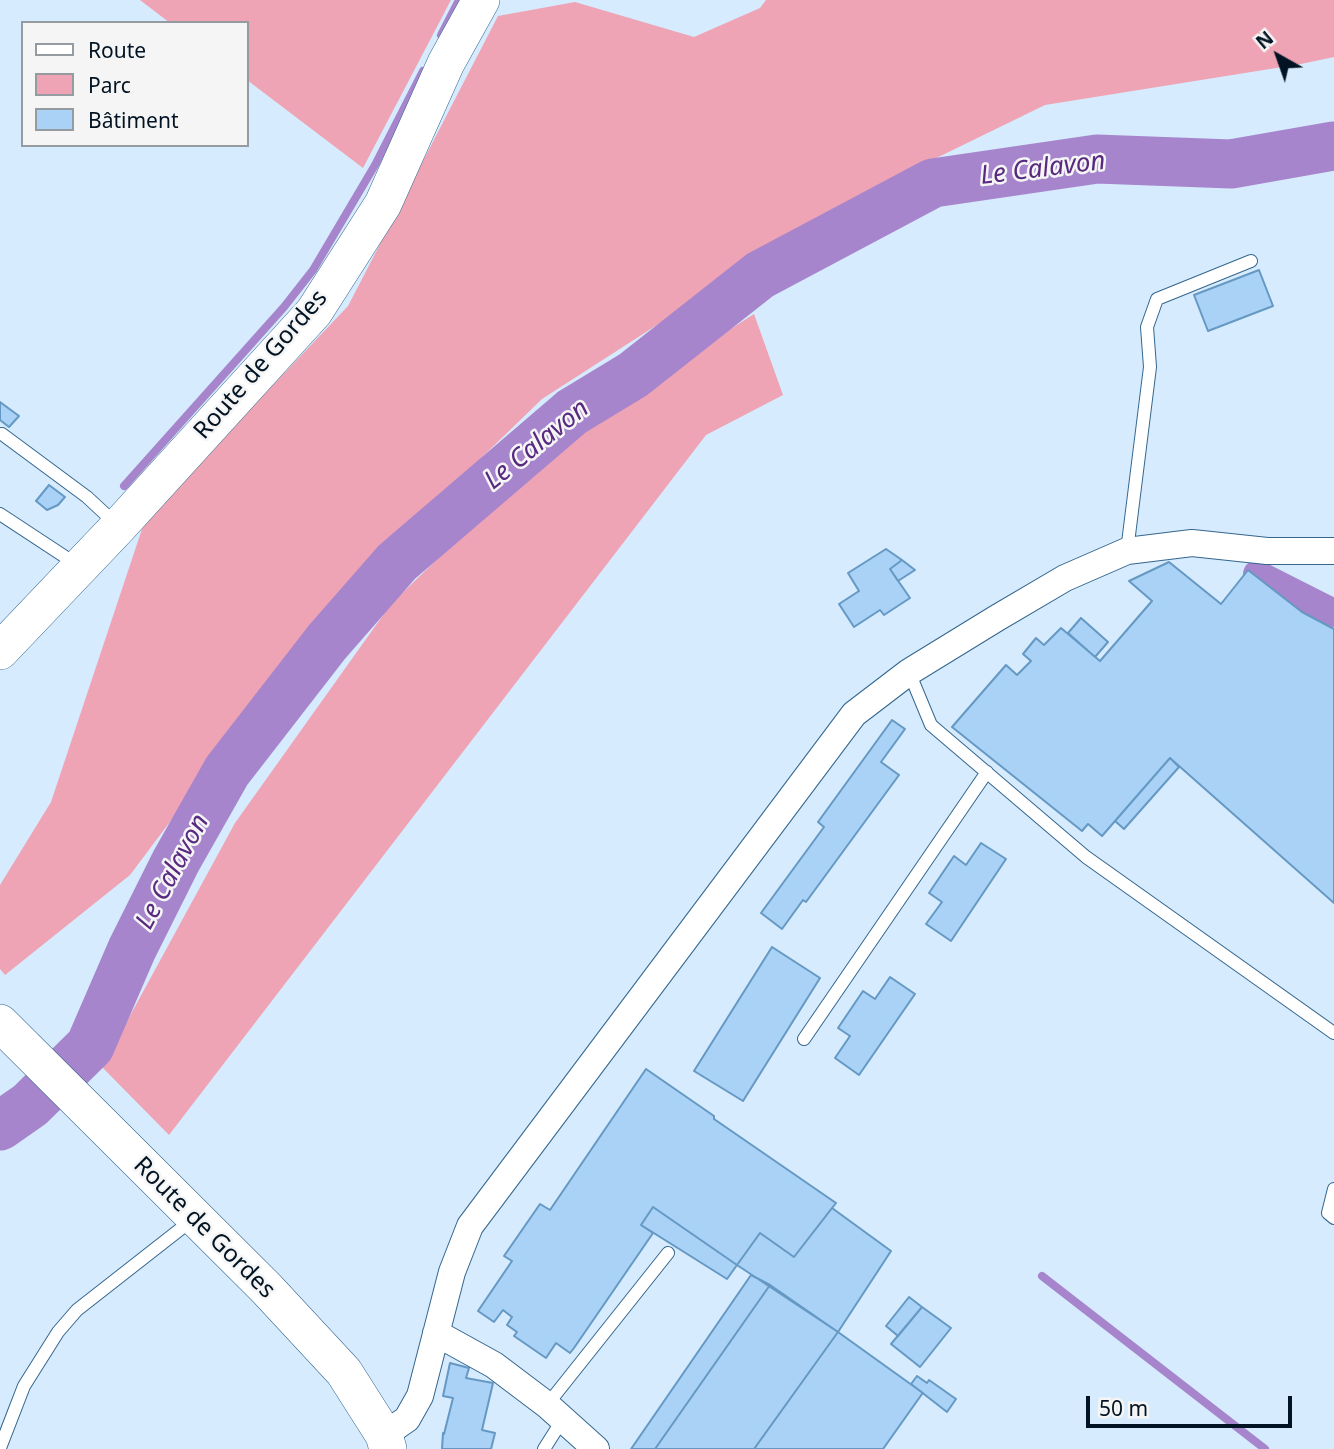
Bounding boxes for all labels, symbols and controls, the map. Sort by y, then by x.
legend [21,21,248,147]
north arrow [1243,21,1313,91]
text: N [1250,25,1279,55]
text: Route [88,36,146,64]
text: Parc [88,71,131,99]
text: Bâtiment [88,106,178,134]
water label: Le Calavon [979,146,1107,192]
street label: Route de Gordes [188,284,334,446]
water label: Le Calavon [478,393,596,497]
water label: Le Calavon [130,809,216,935]
street label: Route de Gordes [127,1151,281,1305]
scale bar [1089,1382,1296,1426]
text: 50 m [1099,1394,1148,1422]

